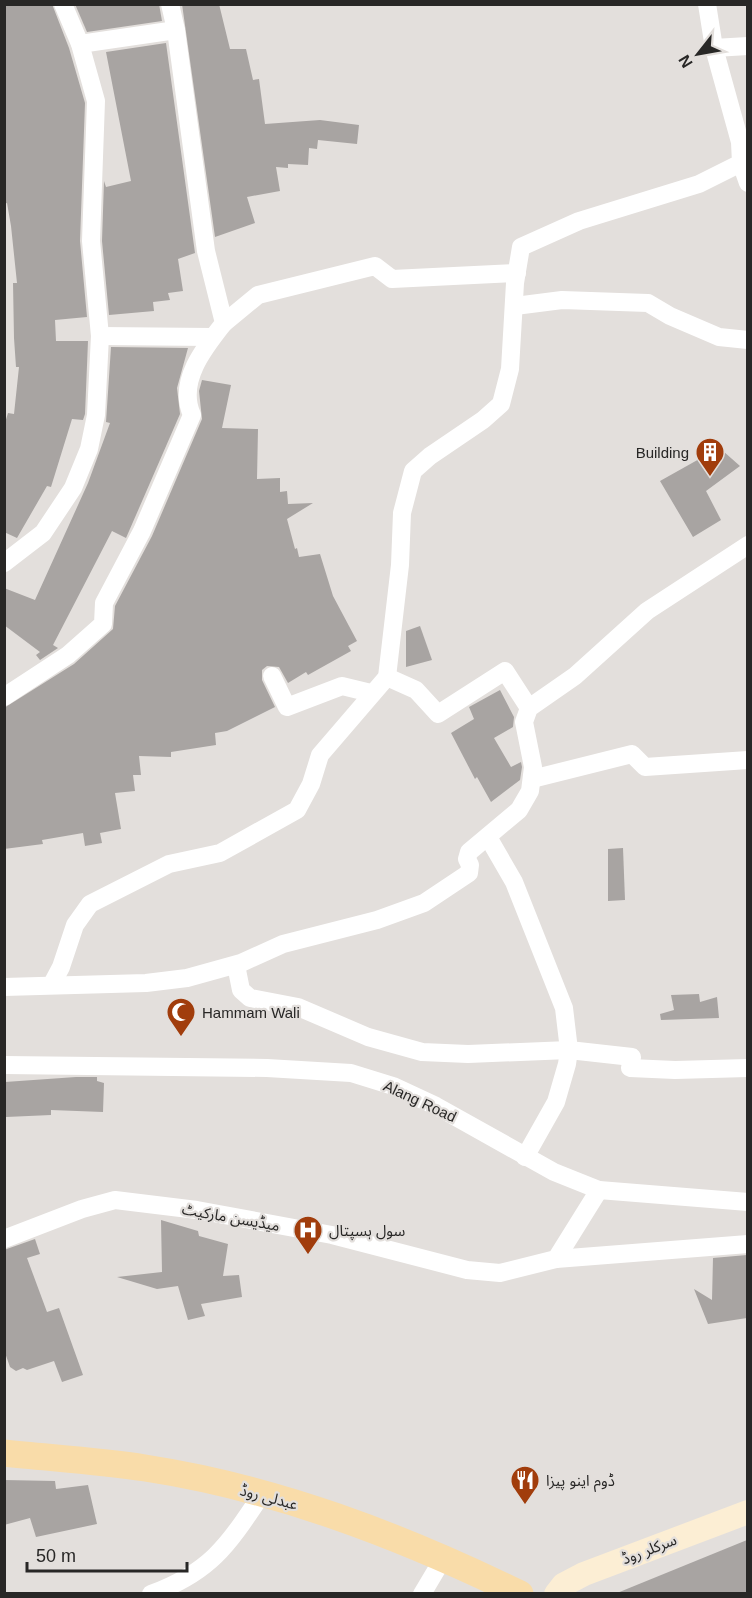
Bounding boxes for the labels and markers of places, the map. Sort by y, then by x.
building icon: Building [694,436,726,478]
place label: Building [636,444,689,461]
mosque icon: Hammam Wali [165,996,197,1038]
place label: Hammam Wali [202,1004,300,1021]
hospital icon: سول ہسپتال [292,1214,324,1256]
place label: سول ہسپتال [329,1222,405,1241]
restaurant icon: ڈوم اینو پیزا [509,1464,541,1506]
place label: ڈوم اینو پیزا [546,1472,615,1492]

